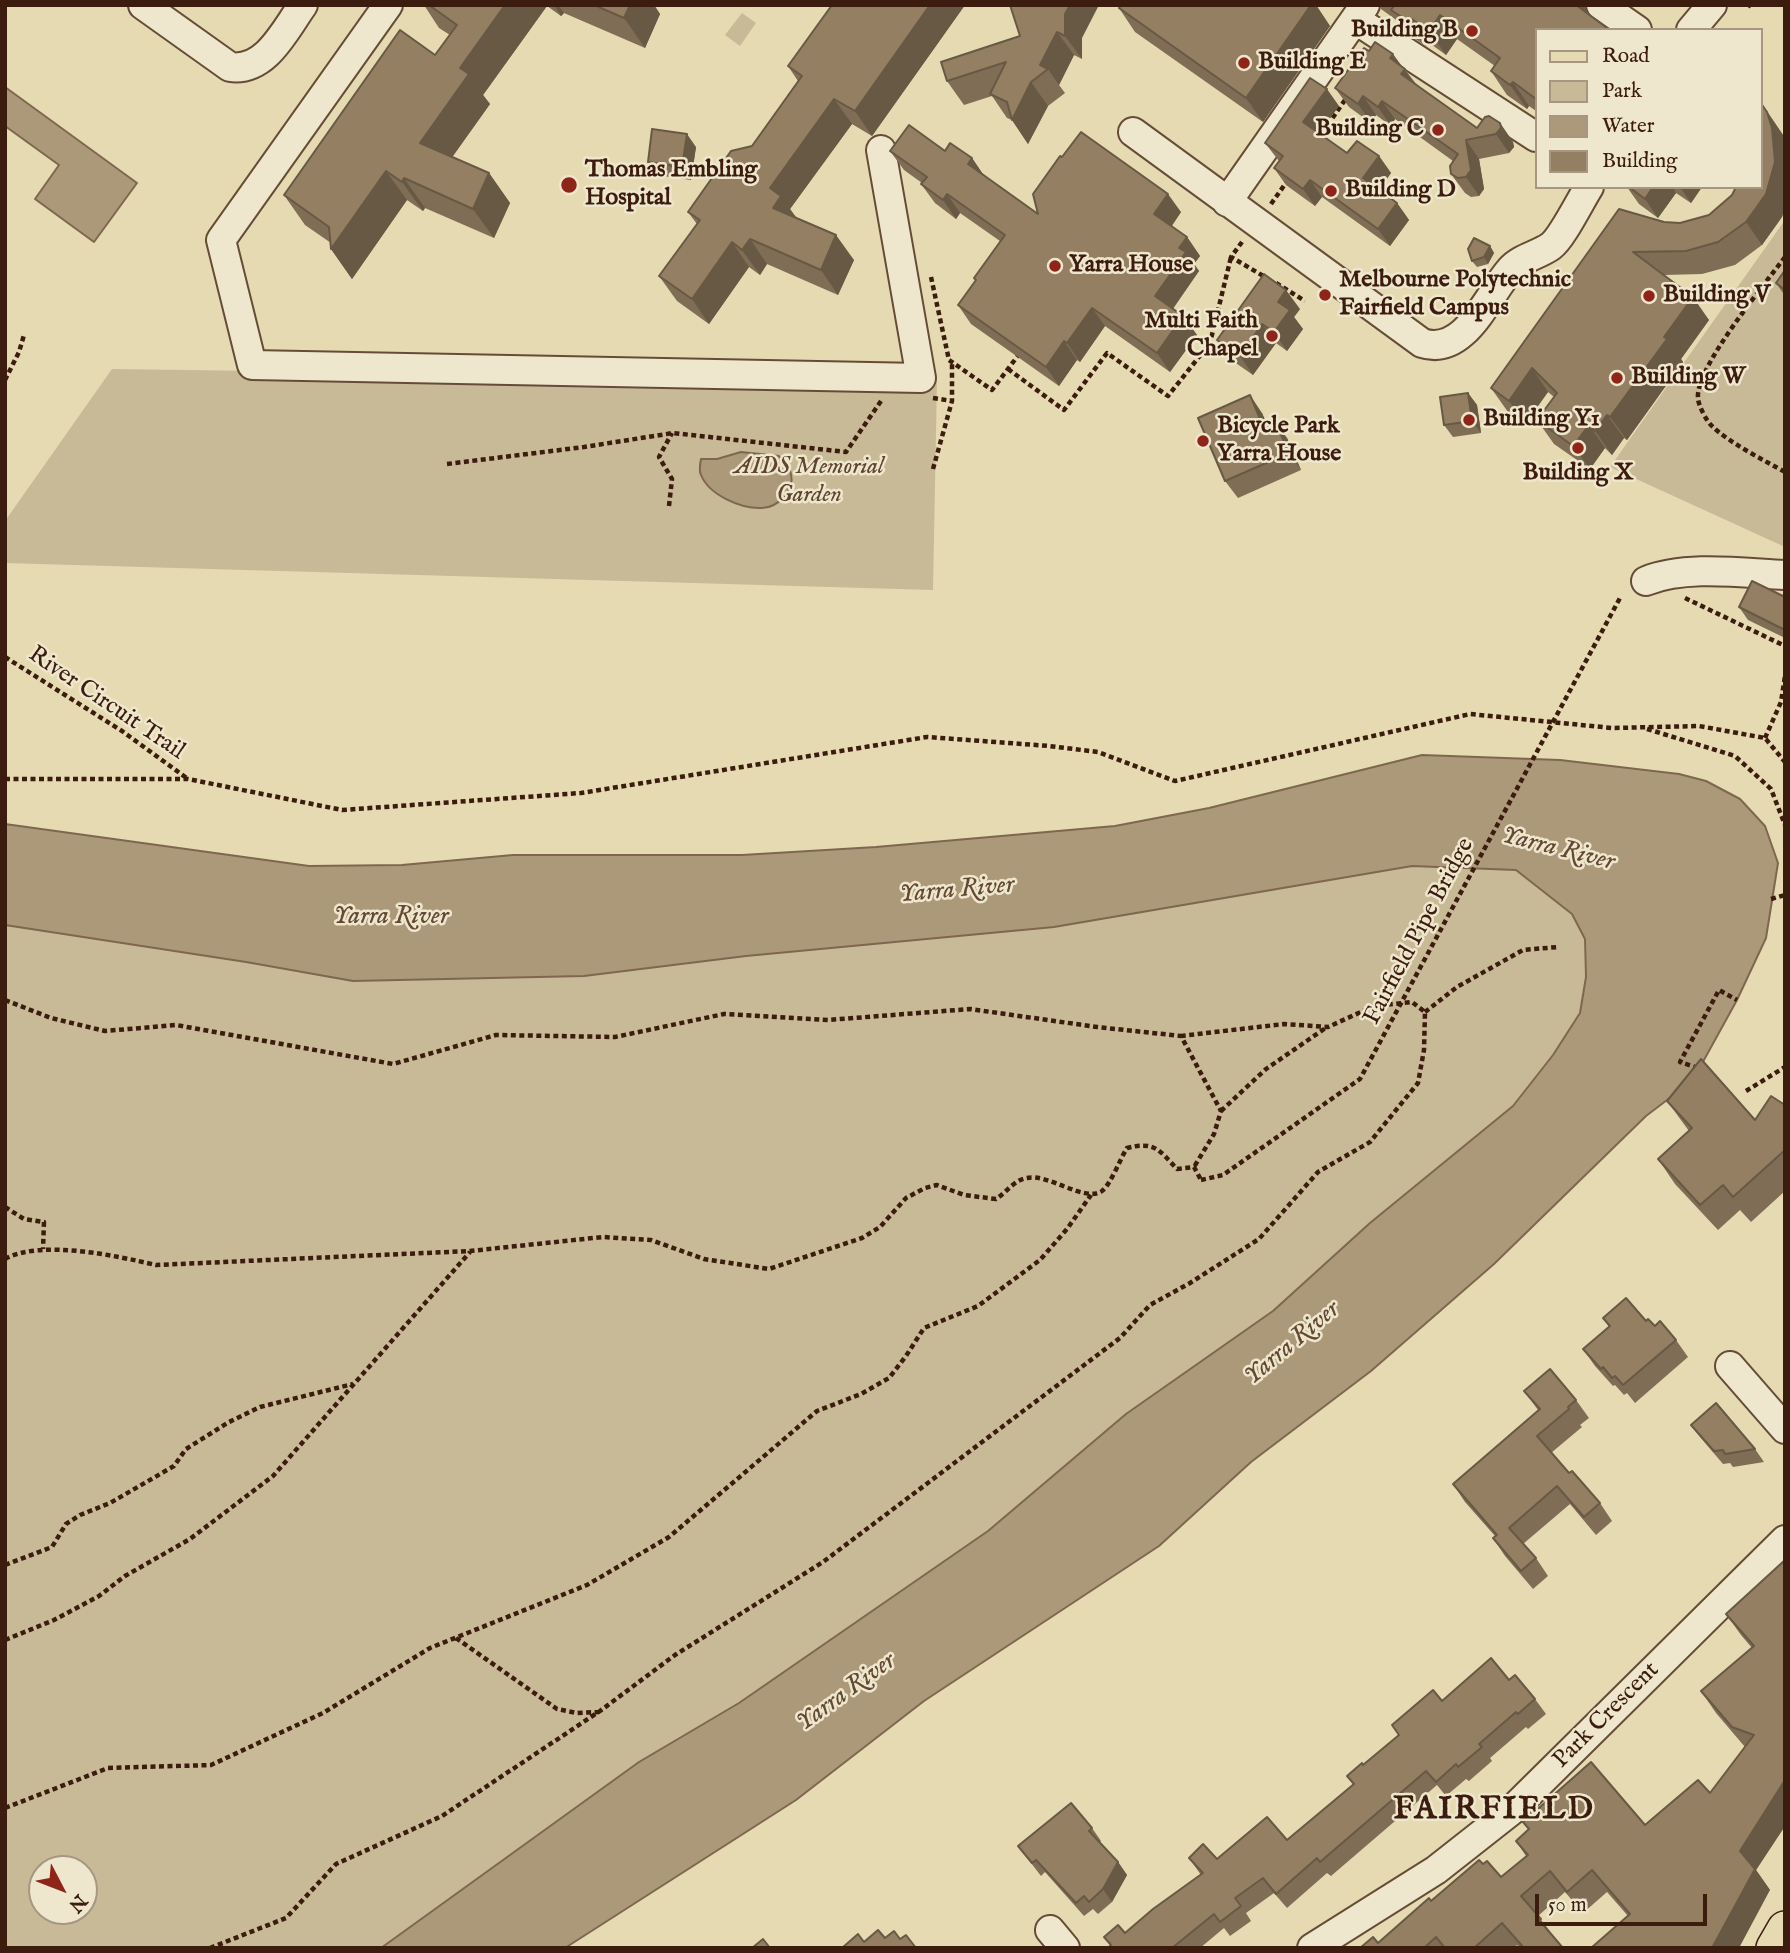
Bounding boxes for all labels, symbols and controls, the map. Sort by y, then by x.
place label: Building B [1351,17,1458,45]
marker: Building B [1464,23,1480,39]
legend [1534,28,1762,189]
text: Road [1602,43,1649,70]
place label: Building E [1258,49,1366,77]
marker: Building E [1236,55,1252,71]
text: Park [1602,78,1642,105]
text: Water [1602,113,1654,140]
place label: Building C [1315,116,1424,144]
marker: Building C [1430,122,1446,138]
text: Building [1602,148,1677,175]
place label: Thomas Embling Hospital [585,157,757,213]
marker: Thomas Embling Hospital [559,175,579,195]
place label: Building D [1345,177,1456,205]
marker: Building D [1323,183,1339,199]
place label: Yarra House [1069,252,1193,280]
marker: Yarra House [1047,258,1063,274]
place label: Melbourne Polytechnic Fairfield Campus [1339,267,1571,323]
place label: Building V [1663,282,1770,310]
marker: Melbourne Polytechnic Fairfield Campus [1317,287,1333,303]
marker: Building V [1641,288,1657,304]
place label: Multi Faith Chapel [1144,308,1258,364]
marker: Multi Faith Chapel [1264,328,1280,344]
place label: Building W [1631,364,1745,392]
marker: Building W [1609,370,1625,386]
place label: Building Y1 [1483,406,1600,434]
marker: Building Y1 [1461,412,1477,428]
place label: Bicycle Park Yarra House [1217,413,1341,469]
marker: Bicycle Park Yarra House [1195,433,1211,449]
marker: Building X [1570,440,1586,456]
park label: AIDS Memorial Garden [734,454,884,510]
place label: Building X [1523,460,1633,488]
street label: River Circuit Trail [22,641,190,767]
water label: Yarra River [1498,821,1618,879]
street label: Fairfield Pipe Bridge [1359,834,1481,1030]
water label: Yarra River [898,870,1016,912]
water label: Yarra River [333,902,449,934]
water label: Yarra River [1239,1295,1347,1393]
water label: Yarra River [791,1647,903,1739]
street label: Park Crescent [1548,1657,1666,1775]
district label: FAIRFIELD [1394,1792,1594,1830]
north arrow [28,1855,98,1925]
scale bar [1538,1880,1710,1924]
text: N [63,1889,92,1917]
text: 50 m [1548,1892,1587,1919]

